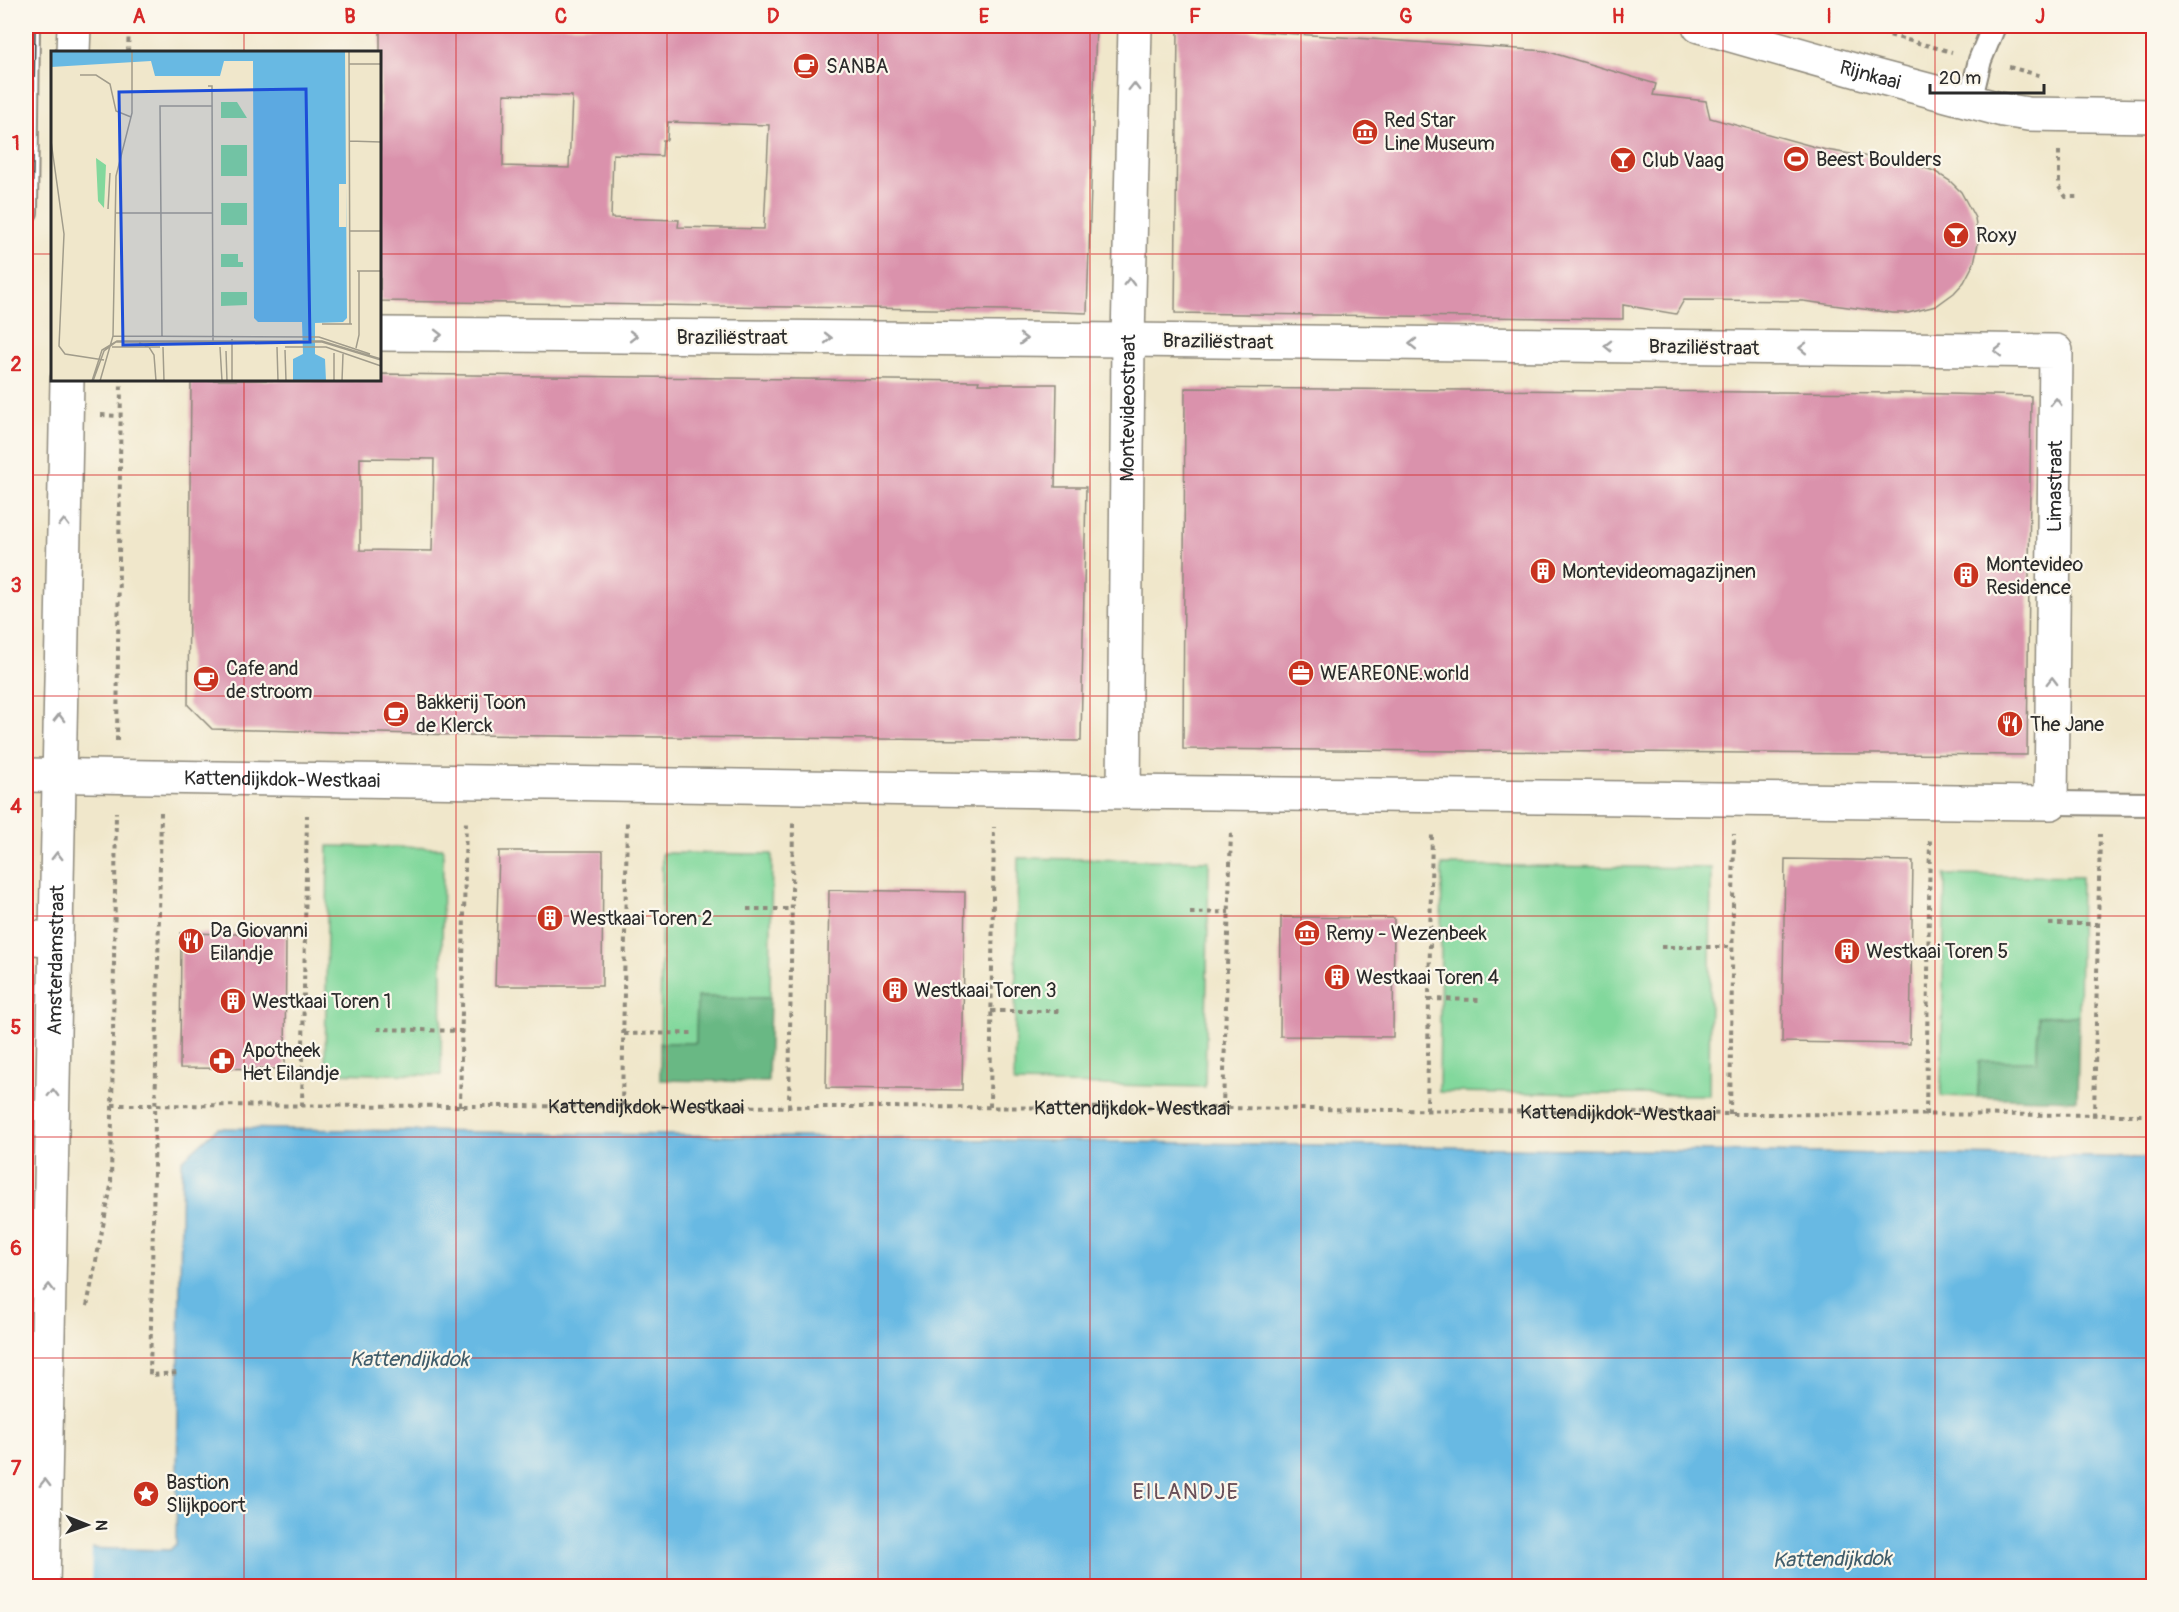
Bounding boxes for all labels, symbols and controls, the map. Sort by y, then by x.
text: A [133,4,146,29]
text: B [344,4,356,29]
text: C [555,4,567,29]
text: D [767,4,780,29]
text: E [979,4,990,29]
text: F [1189,4,1201,29]
text: G [1399,4,1413,29]
text: H [1612,4,1625,29]
text: I [1826,4,1832,29]
text: J [2035,4,2045,29]
inset map [51,51,381,381]
cafe icon: SANBA [791,51,821,81]
place label: SANBA [826,54,888,79]
street label: Rijnkaai [1837,55,1903,95]
scale bar [1930,57,2044,95]
text: 20 m [1939,67,1981,90]
one-way arrow [1128,82,1140,91]
place label: Red Star Line Museum [1384,108,1495,156]
museum icon: Red Star Line Museum [1350,117,1380,147]
text: 1 [12,131,20,156]
sports icon: Beest Boulders [1781,144,1811,174]
bar icon: Club Vaag [1608,145,1638,175]
place label: Beest Boulders [1816,147,1941,172]
place label: Club Vaag [1642,148,1724,173]
bar icon: Roxy [1941,220,1971,250]
place label: Roxy [1976,223,2017,248]
one-way arrow [1123,277,1135,286]
street label: Braziliëstraat [677,325,788,350]
street label: Braziliëstraat [1162,328,1275,355]
one-way arrow [433,329,442,341]
one-way arrow [628,330,637,342]
one-way arrow [823,332,832,344]
one-way arrow [1018,333,1027,345]
street label: Montevideostraat [1115,333,1141,482]
street label: Braziliëstraat [1648,334,1761,361]
one-way arrow [1408,337,1417,350]
one-way arrow [1603,340,1612,352]
one-way arrow [1798,342,1807,354]
one-way arrow [1993,345,2002,357]
text: 2 [10,352,22,377]
one-way arrow [2050,398,2062,407]
street label: Limastraat [2042,439,2068,532]
one-way arrow [58,518,70,527]
place label: Montevideo Residence [1986,552,2083,600]
building icon: Montevideomagazijnen [1528,556,1558,586]
place label: Montevideomagazijnen [1562,559,1756,584]
building icon: Montevideo Residence [1951,560,1981,590]
text: 3 [10,573,22,598]
place label: Cafe and de stroom [226,656,313,704]
office icon: WEAREONE.world [1286,658,1316,688]
place label: WEAREONE.world [1320,661,1469,686]
cafe icon: Cafe and de stroom [191,664,221,694]
one-way arrow [2046,677,2058,686]
place label: Bakkerij Toon de Klerck [416,690,526,738]
cafe icon: Bakkerij Toon de Klerck [381,699,411,729]
restaurant icon: The Jane [1995,709,2025,739]
place label: The Jane [2030,712,2104,737]
one-way arrow [53,713,65,722]
street label: Kattendijkdok-Westkaai [184,765,380,793]
text: 4 [10,794,22,819]
one-way arrow [51,852,63,861]
street label: Amsterdamstraat [42,884,70,1036]
building icon: Westkaai Toren 2 [535,903,565,933]
place label: Westkaai Toren 2 [570,906,713,931]
place label: Da Giovanni Eilandje [210,918,308,966]
museum icon: Remy - Wezenbeek [1292,918,1322,948]
place label: Remy - Wezenbeek [1326,921,1487,946]
restaurant icon: Da Giovanni Eilandje [176,926,206,956]
building icon: Westkaai Toren 5 [1832,936,1862,966]
place label: Westkaai Toren 5 [1866,939,2008,964]
building icon: Westkaai Toren 4 [1322,962,1352,992]
place label: Westkaai Toren 4 [1356,965,1500,990]
building icon: Westkaai Toren 3 [880,975,910,1005]
place label: Westkaai Toren 3 [914,978,1057,1003]
building icon: Westkaai Toren 1 [218,986,248,1016]
place label: Westkaai Toren 1 [252,989,391,1014]
text: 5 [11,1015,22,1040]
place label: Apotheek Het Eilandje [242,1038,339,1086]
pharmacy icon: Apotheek Het Eilandje [207,1046,237,1076]
one-way arrow [47,1089,59,1098]
street label: Kattendijkdok-Westkaai [548,1094,744,1120]
street label: Kattendijkdok-Westkaai [1034,1095,1230,1121]
street label: Kattendijkdok-Westkaai [1520,1100,1716,1127]
text: 6 [10,1236,22,1261]
one-way arrow [43,1284,55,1293]
water label: Kattendijkdok [350,1346,471,1373]
text: 7 [11,1456,22,1481]
place label: Bastion Slijkpoort [166,1470,247,1518]
district label: EILANDJE [1133,1478,1239,1506]
one-way arrow [39,1479,52,1488]
place icon: Bastion Slijkpoort [131,1479,161,1509]
north arrow [57,1495,117,1555]
text: N [91,1520,111,1531]
water label: Kattendijkdok [1772,1545,1894,1574]

